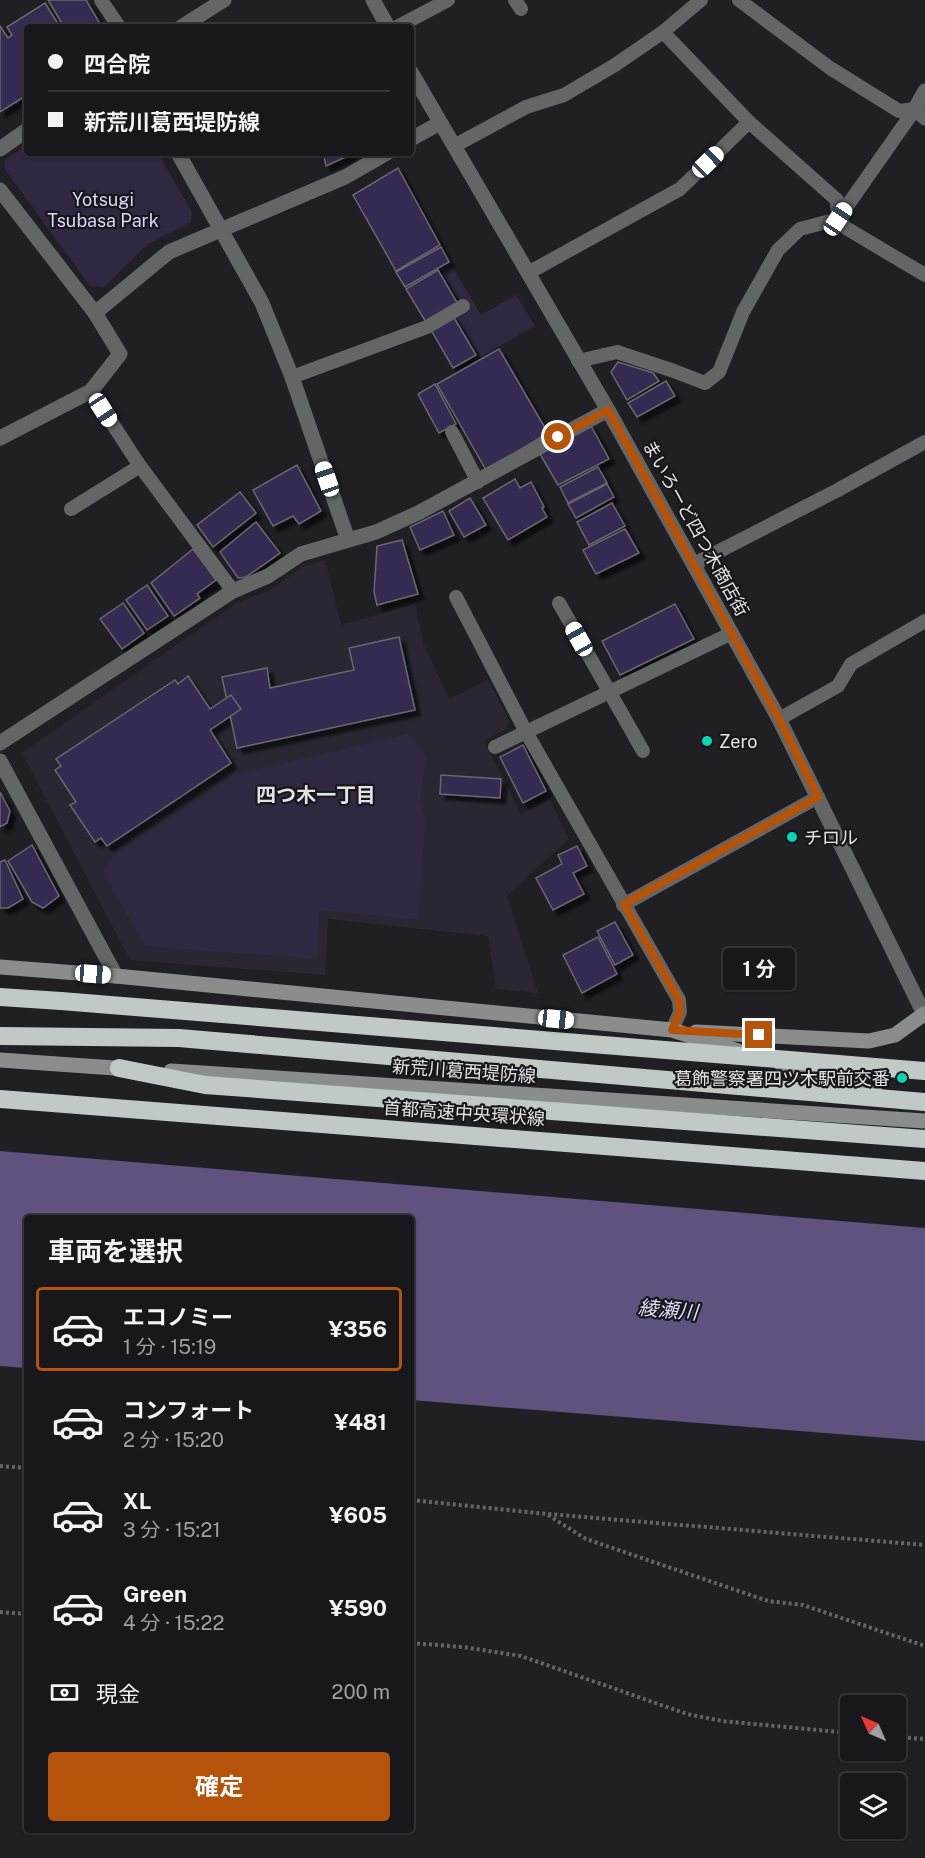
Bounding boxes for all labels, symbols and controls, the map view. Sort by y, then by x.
text: 四合院 [84,51,150,77]
text: 新荒川葛西堤防線 [84,109,260,135]
car [689,143,727,181]
park label: Yotsugi Tsubasa Park [47,189,159,231]
car [820,199,856,239]
car [86,390,120,430]
route start [544,423,571,450]
street label: まいろーど四つ木商店街 [639,436,753,620]
car [313,459,341,499]
car [562,619,596,659]
place label: Zero [719,731,757,752]
marker: Zero [700,734,714,748]
district label: 四つ木一丁目 [256,783,376,807]
place label: チロル [804,827,858,848]
marker: チロル [785,830,799,844]
callout: 1 分 [723,948,795,990]
text: 1 分 [742,957,776,981]
car [74,964,112,984]
car [537,1008,575,1030]
route end [745,1021,772,1048]
street label: 新荒川葛西堤防線 [391,1056,537,1086]
place label: 葛飾警察署四ツ木駅前交番 [674,1068,890,1089]
marker: 葛飾警察署四ツ木駅前交番 [895,1071,909,1085]
street label: 首都高速中央環状線 [382,1097,546,1129]
text: 車両を選択 [48,1235,183,1267]
water label: 綾瀬川 [637,1295,701,1325]
icon: car [51,1302,105,1356]
text: エコノミー [123,1304,233,1330]
text: ¥356 [328,1316,387,1342]
text: 1 分 · 15:19 [123,1335,216,1359]
icon: car [51,1395,105,1449]
text: コンフォート [123,1397,254,1423]
text: ¥481 [334,1409,387,1435]
text: 2 分 · 15:20 [123,1428,224,1452]
icon: car [51,1488,105,1542]
text: XL [123,1488,151,1514]
text: ¥605 [329,1502,387,1528]
text: 3 分 · 15:21 [123,1518,221,1542]
icon: car [51,1581,105,1635]
text: Green [123,1581,187,1607]
text: ¥590 [329,1595,387,1621]
text: 4 分 · 15:22 [123,1611,224,1635]
icon: cash [48,1676,81,1709]
text: 200 m [332,1680,390,1704]
text: 現金 [96,1681,140,1707]
north arrow [840,1695,906,1761]
map controls [840,1695,906,1839]
button: 確定 [48,1752,390,1821]
button: layers [840,1773,906,1839]

